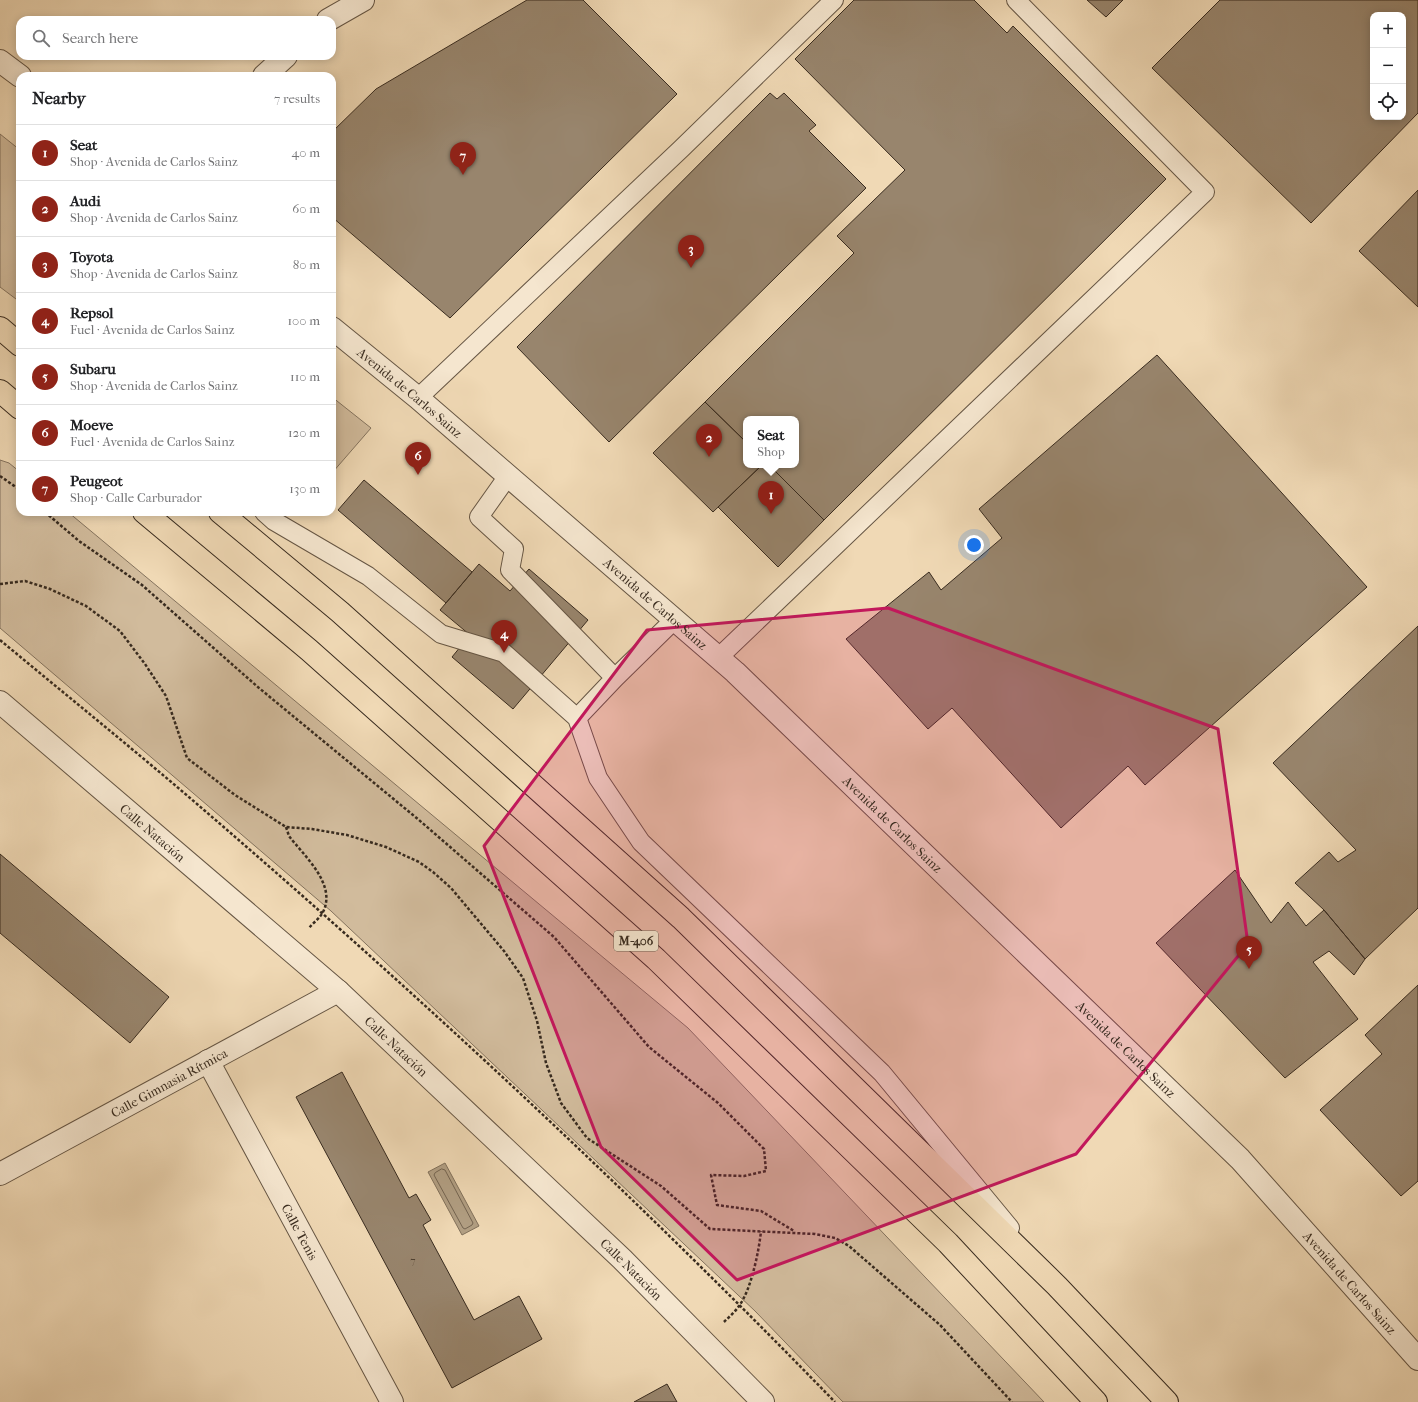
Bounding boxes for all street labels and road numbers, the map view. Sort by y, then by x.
street label: Avenida de Carlos Sainz [354,344,466,441]
street label: Avenida de Carlos Sainz [600,554,711,652]
street label: Avenida de Carlos Sainz [839,772,946,876]
street label: Calle Natación [117,801,189,865]
road number: M-406 [614,931,658,951]
street label: Avenida de Carlos Sainz [1072,997,1179,1100]
street label: Calle Natación [362,1013,431,1080]
street label: Calle Gimnasia Rítmica [108,1045,231,1120]
street label: Calle Tenis [279,1201,321,1263]
street label: Avenida de Carlos Sainz [1300,1228,1400,1337]
street label: Calle Natación [597,1235,666,1303]

